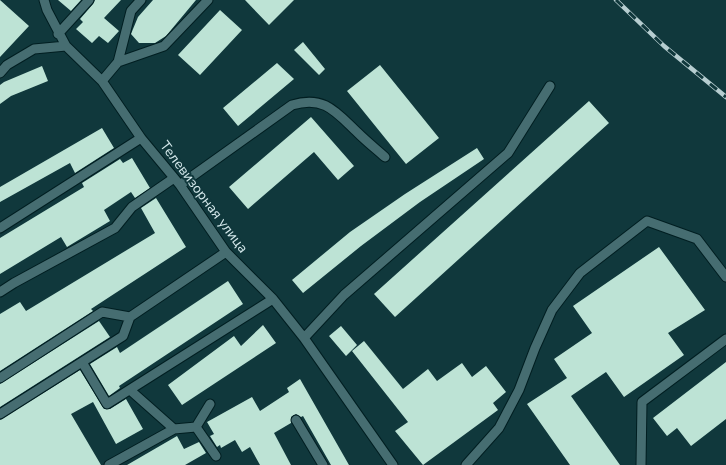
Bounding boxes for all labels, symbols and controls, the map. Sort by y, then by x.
street label: Телевизорная улица [156,137,252,257]

